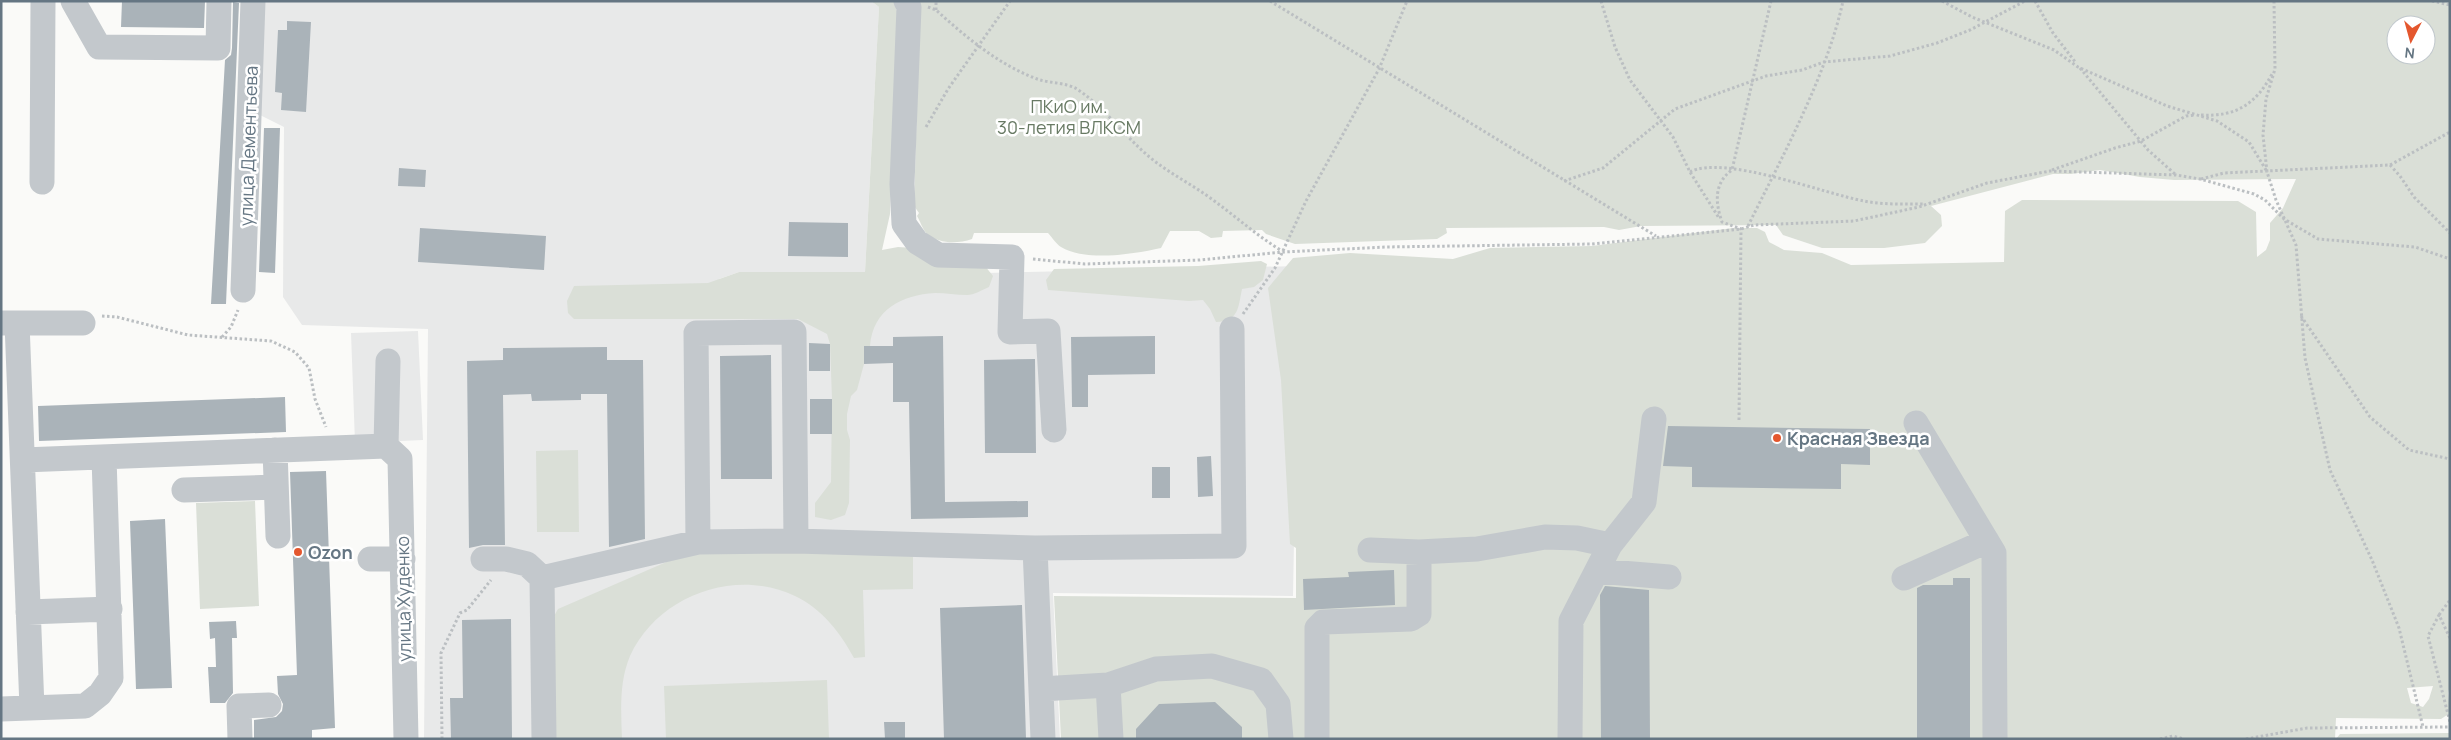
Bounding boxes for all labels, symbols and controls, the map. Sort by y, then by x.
north arrow [2386,15,2436,65]
text: N [2404,43,2416,63]
street label: улица Дементьева [233,65,263,227]
park label: ПКиО им. 30-летия ВЛКСМ [997,94,1141,139]
place label: Красная Звезда [1787,426,1930,450]
marker: Красная Звезда [1771,432,1783,444]
street label: улица Худенко [390,536,416,662]
place label: Ozon [308,540,353,564]
marker: Ozon [292,546,304,558]

